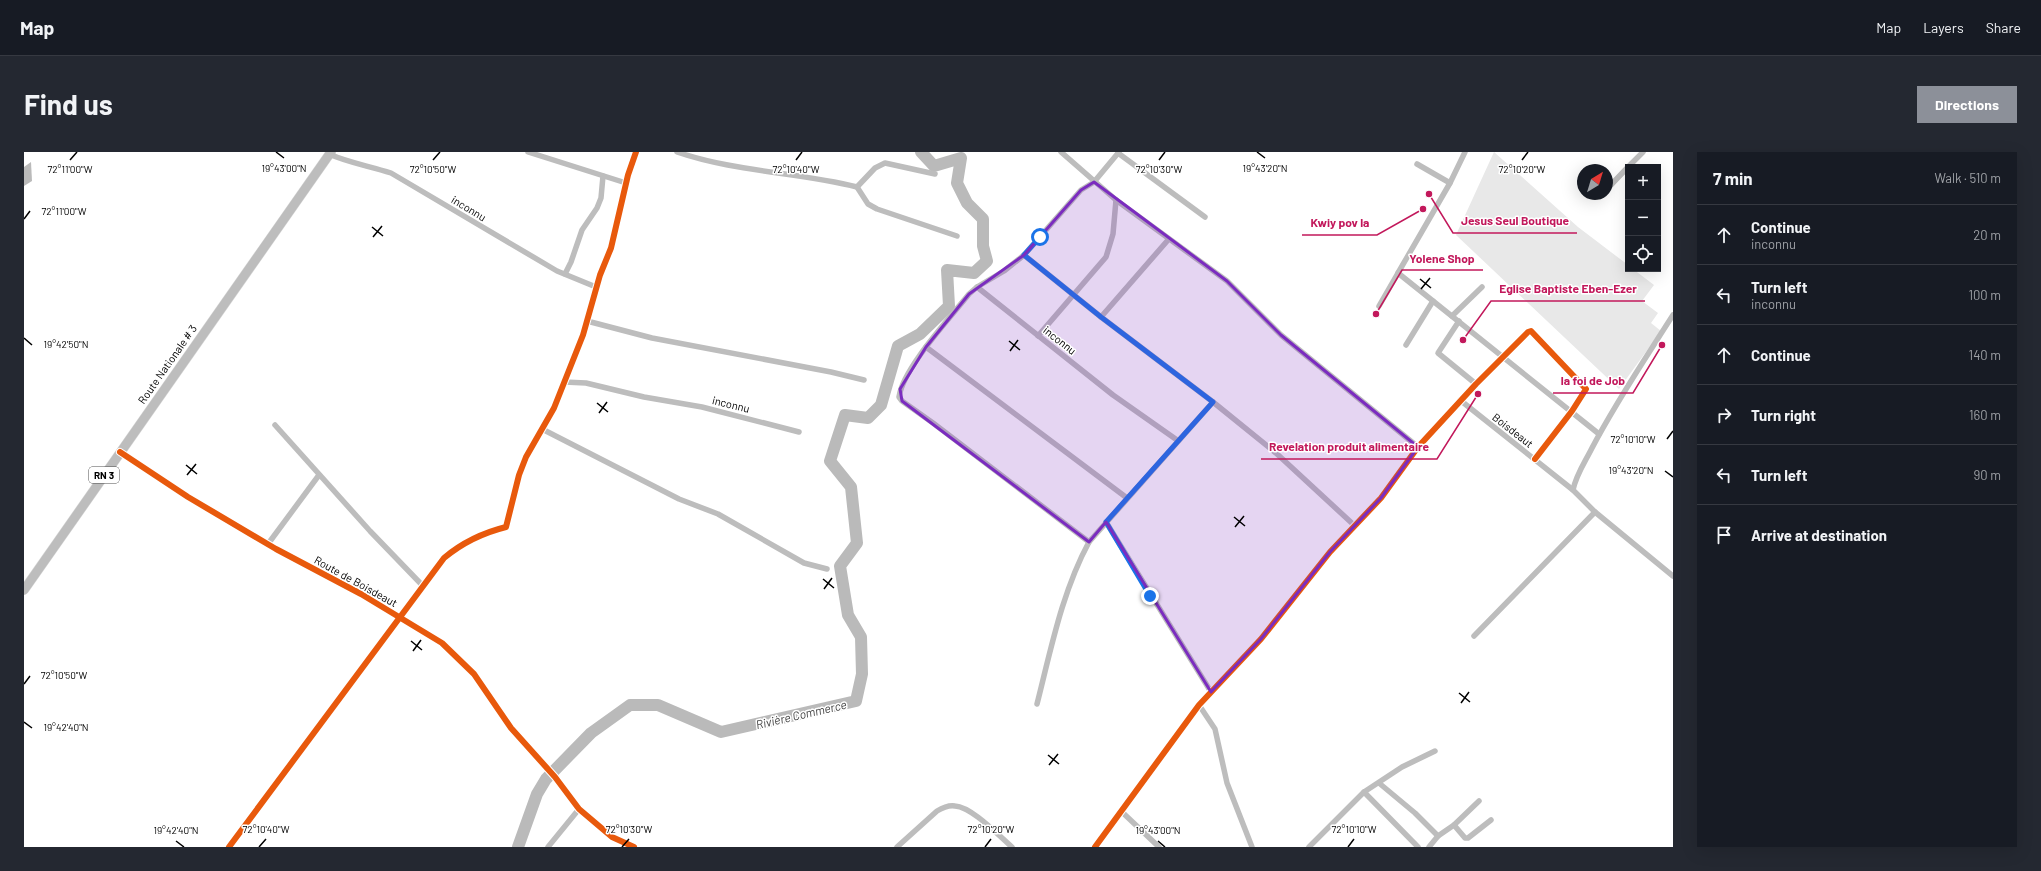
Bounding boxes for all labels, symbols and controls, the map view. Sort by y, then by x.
text: Map [20,16,54,39]
text: Map [1876,19,1901,36]
text: Layers [1923,19,1964,36]
text: Share [1986,19,2021,36]
button: Directions [1917,86,2017,123]
text: Find us [24,87,113,121]
text: 19°43'00"N [261,162,307,174]
text: 19°43'20"N [1243,162,1287,174]
text: 72°11'00"W [48,163,93,175]
text: 72°10'50"W [410,163,457,175]
text: 72°10'40"W [773,163,820,175]
text: 72°10'30"W [1136,163,1183,175]
text: 72°10'20"W [1499,163,1546,175]
north arrow [1577,164,1613,200]
map controls [1625,164,1661,272]
button: + [1625,164,1661,200]
text: 7 min [1713,168,1753,188]
text: Walk · 510 m [1935,170,2001,186]
street label: inconnu [449,193,489,223]
button: − [1625,200,1661,236]
text: 72°11'00"W [42,205,87,217]
callout: Jesus Seul Boutique [1453,209,1577,233]
callout: Kwiy pov la [1302,211,1377,235]
text: Jesus Seul Boutique [1461,213,1570,227]
text: Kwiy pov la [1311,215,1369,229]
text: Continue [1751,218,1811,236]
icon: ahead [1713,224,1735,246]
text: 20 m [1973,227,2001,243]
route start [1031,228,1049,246]
button: locate [1625,236,1661,272]
text: inconnu [1751,236,1796,252]
callout: Yolene Shop [1402,246,1483,270]
text: Yolene Shop [1409,251,1475,265]
callout: Eglise Baptiste Eben-Ezer [1491,277,1645,301]
text: Turn left [1751,278,1807,296]
text: Eglise Baptiste Eben-Ezer [1499,281,1637,295]
icon: left [1713,284,1735,306]
text: 100 m [1968,287,2001,303]
text: inconnu [1751,296,1796,312]
street label: Route Nationale # 3 [135,322,199,406]
street label: inconnu [1041,323,1079,357]
text: 19°42'50"N [44,338,88,350]
icon: ahead [1713,344,1735,366]
text: Continue [1751,346,1811,364]
text: 140 m [1969,347,2001,363]
callout: la foi de Job [1553,369,1633,393]
text: la foi de Job [1561,373,1625,387]
street label: inconnu [711,393,751,415]
icon: right [1713,404,1735,426]
text: Turn right [1751,406,1816,424]
text: 160 m [1969,407,2001,423]
street label: Boisdeaut [1490,410,1536,450]
text: 72°10'10"W [1611,433,1656,445]
callout: Revelation produit alimentaire [1261,435,1437,459]
text: Revelation produit alimentaire [1269,439,1429,453]
text: 19°43'20"N [1609,464,1653,476]
icon: left [1713,464,1735,486]
text: Turn left [1751,466,1807,484]
road number: RN 3 [89,467,119,483]
text: 90 m [1974,467,2001,483]
icon: arrive [1713,524,1735,546]
text: Arrive at destination [1751,526,1887,544]
street label: Route de Boisdeaut [312,553,400,609]
route end [1141,587,1159,605]
text: 72°10'50"W [41,669,88,681]
water label: Rivière Commerce [754,697,848,731]
text: 19°42'40"N [43,721,89,733]
text: 72°10'40"W [243,823,290,835]
text: 72°10'30"W [606,823,653,835]
text: 72°10'20"W [968,823,1015,835]
text: 72°10'10"W [1332,823,1377,835]
text: 19°42'40"N [153,824,199,836]
text: 19°43'00"N [1135,824,1181,836]

